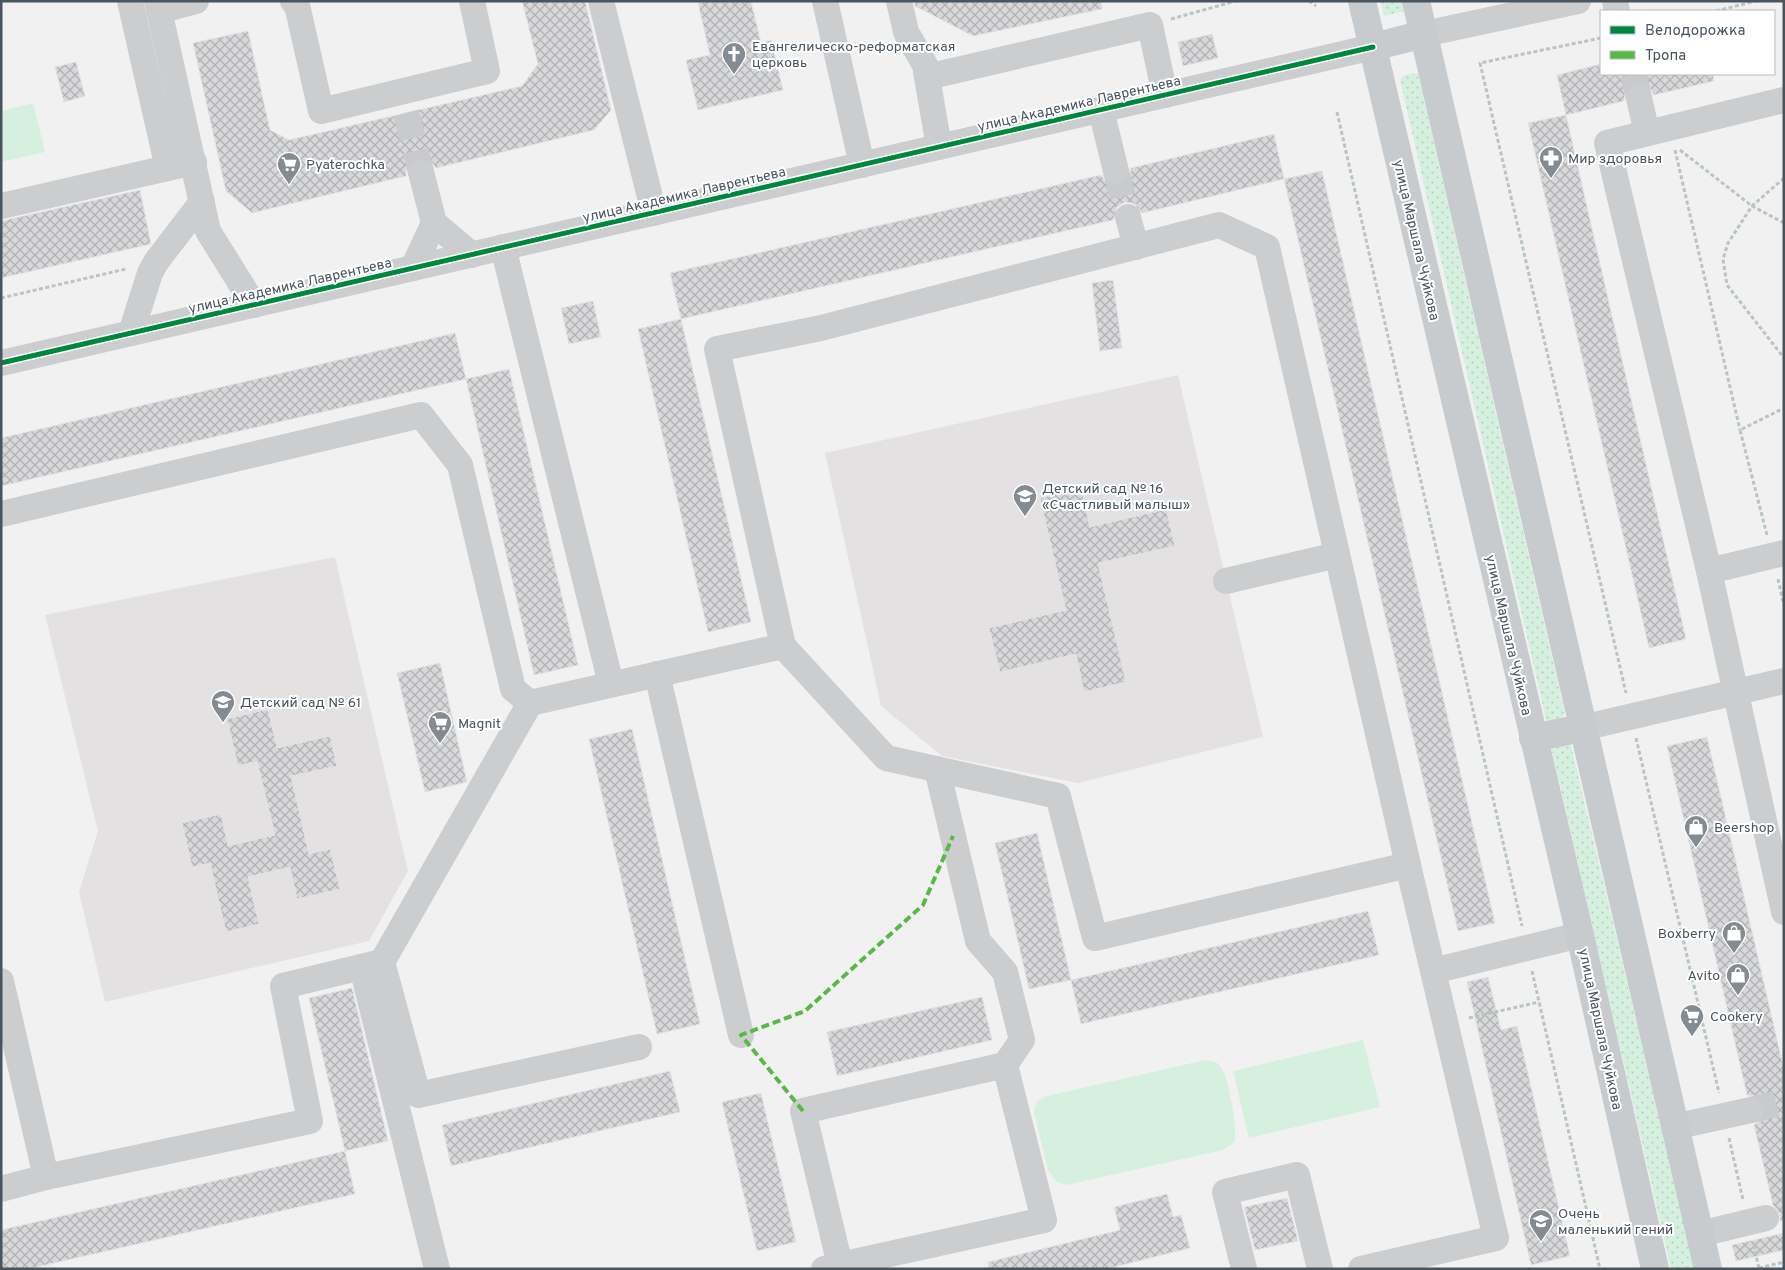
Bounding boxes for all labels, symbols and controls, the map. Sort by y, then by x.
legend [1600,10,1775,75]
text: Велодорожка [1645,22,1745,41]
place label: Евангелическо-реформатская церковь [752,39,955,72]
church icon: Евангелическо-реформатская церковь [721,41,747,75]
text: Тропа [1645,47,1686,66]
street label: улица Академика Лаврентьева [976,73,1183,136]
pharmacy icon: Мир здоровья [1538,145,1564,179]
supermarket icon: Pyaterochka [276,151,302,185]
place label: Мир здоровья [1568,151,1662,168]
place label: Pyaterochka [306,157,385,174]
street label: улица Маршала Чуйкова [1389,158,1442,322]
street label: улица Академика Лаврентьева [581,164,788,227]
street label: улица Академика Лаврентьева [187,255,394,318]
place label: Детский сад № 16 «Счастливый малыш» [1042,481,1190,514]
school or university icon: Детский сад № 16 «Счастливый малыш» [1012,483,1038,517]
street label: улица Маршала Чуйкова [1481,553,1534,717]
school or university icon: Детский сад № 61 [210,689,236,723]
place label: Детский сад № 61 [240,695,361,712]
supermarket icon: Magnit [427,710,453,744]
place label: Magnit [458,716,501,733]
shop icon: Beershop [1683,814,1709,848]
place label: Beershop [1714,820,1774,837]
shop icon: Boxberry [1721,920,1747,954]
place label: Boxberry [1658,926,1716,943]
street label: улица Маршала Чуйкова [1574,947,1625,1112]
shop icon: Avito [1725,962,1751,996]
place label: Avito [1688,968,1720,985]
supermarket icon: Cookery [1679,1003,1705,1037]
place label: Cookery [1710,1009,1763,1026]
place label: Очень маленький гений [1558,1206,1673,1239]
school or university icon: Очень маленький гений [1528,1208,1554,1242]

